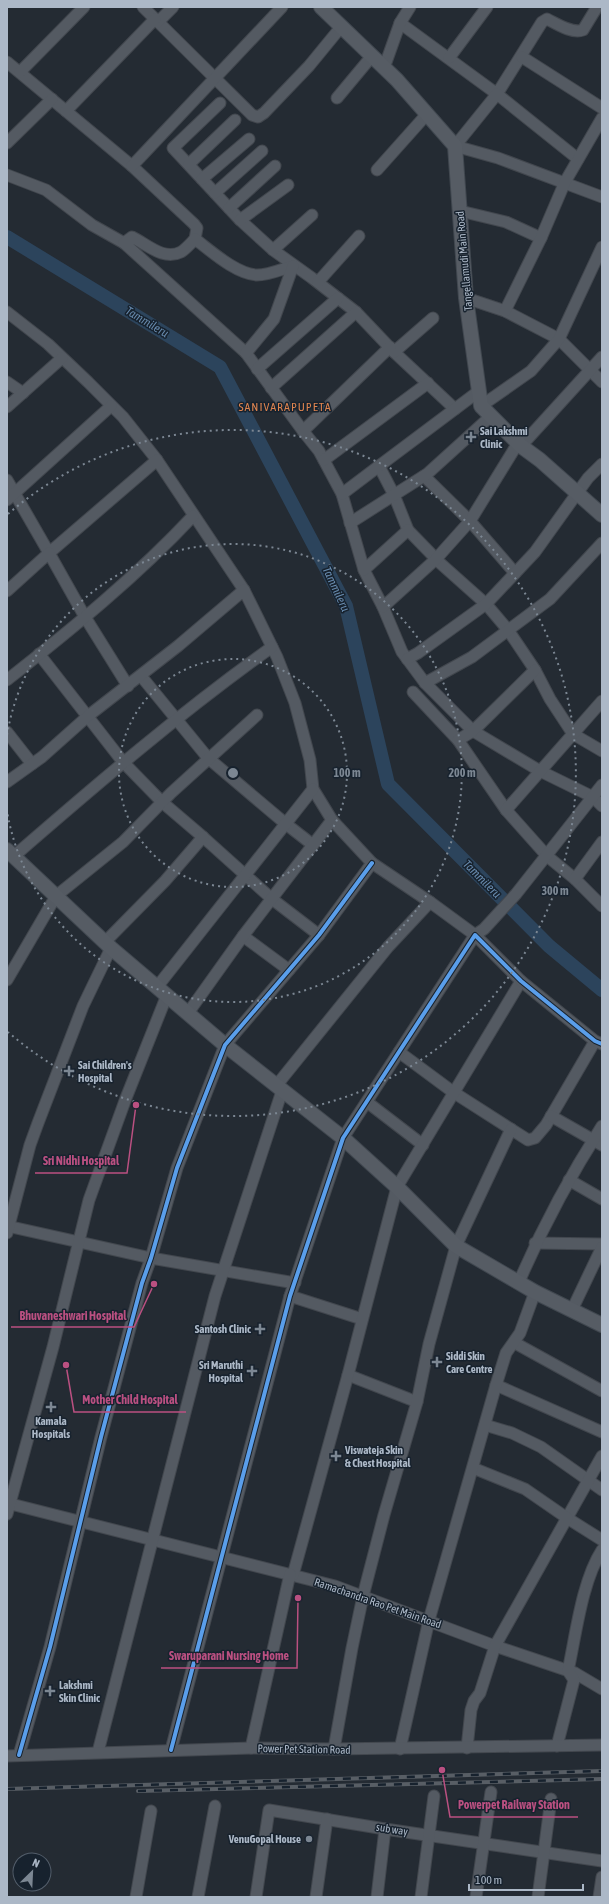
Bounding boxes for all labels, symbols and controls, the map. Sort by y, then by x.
street label: Tangellamudi Main Road [454,211,474,311]
water label: Tammileru [123,304,171,340]
district label: SANIVARAPUPETA [238,400,332,414]
place label: Sai Lakshmi Clinic [480,425,528,450]
marker: Sai Lakshmi Clinic [465,431,477,443]
water label: Tammileru [320,564,353,614]
centre of rings [226,766,240,780]
text: 100 m [333,766,361,780]
text: 200 m [448,766,476,780]
water label: Tammileru [460,857,504,901]
text: 300 m [541,884,569,898]
place label: Sai Children's Hospital [78,1059,132,1084]
marker: Sai Children's Hospital [63,1065,75,1077]
callout: Sri Nidhi Hospital [35,1149,127,1173]
text: Sri Nidhi Hospital [43,1154,120,1168]
callout: Bhuvaneshwari Hospital [11,1303,134,1327]
text: Bhuvaneshwari Hospital [19,1309,127,1323]
place label: Santosh Clinic [195,1323,252,1335]
marker: Santosh Clinic [254,1323,266,1335]
place label: Siddi Skin Care Centre [446,1350,493,1375]
marker: Siddi Skin Care Centre [431,1356,443,1368]
place label: Sri Maruthi Hospital [199,1359,244,1384]
marker: Sri Maruthi Hospital [246,1365,258,1377]
callout: Mother Child Hospital [74,1388,186,1412]
text: Mother Child Hospital [82,1393,179,1407]
marker: Kamala Hospitals [45,1401,57,1413]
place label: Kamala Hospitals [32,1415,70,1440]
place label: Viswateja Skin & Chest Hospital [344,1444,412,1469]
marker: Viswateja Skin & Chest Hospital [330,1450,342,1462]
street label: Ramachandra Rao Pet Main Road [313,1576,443,1630]
callout: Swaruparani Nursing Home [161,1644,297,1668]
text: Swaruparani Nursing Home [169,1649,290,1663]
place label: Lakshmi Skin Clinic [59,1679,101,1704]
marker: Lakshmi Skin Clinic [44,1685,56,1697]
street label: Power Pet Station Road [257,1742,351,1756]
callout: Powerpet Railway Station [450,1793,578,1817]
text: Powerpet Railway Station [458,1798,570,1812]
street label: sub way [375,1821,409,1838]
place label: VenuGopal House [228,1833,301,1845]
marker: VenuGopal House [304,1834,314,1844]
north arrow [12,1852,52,1892]
text: N [31,1856,41,1870]
scale bar [469,1866,583,1892]
text: 100 m [475,1873,502,1887]

